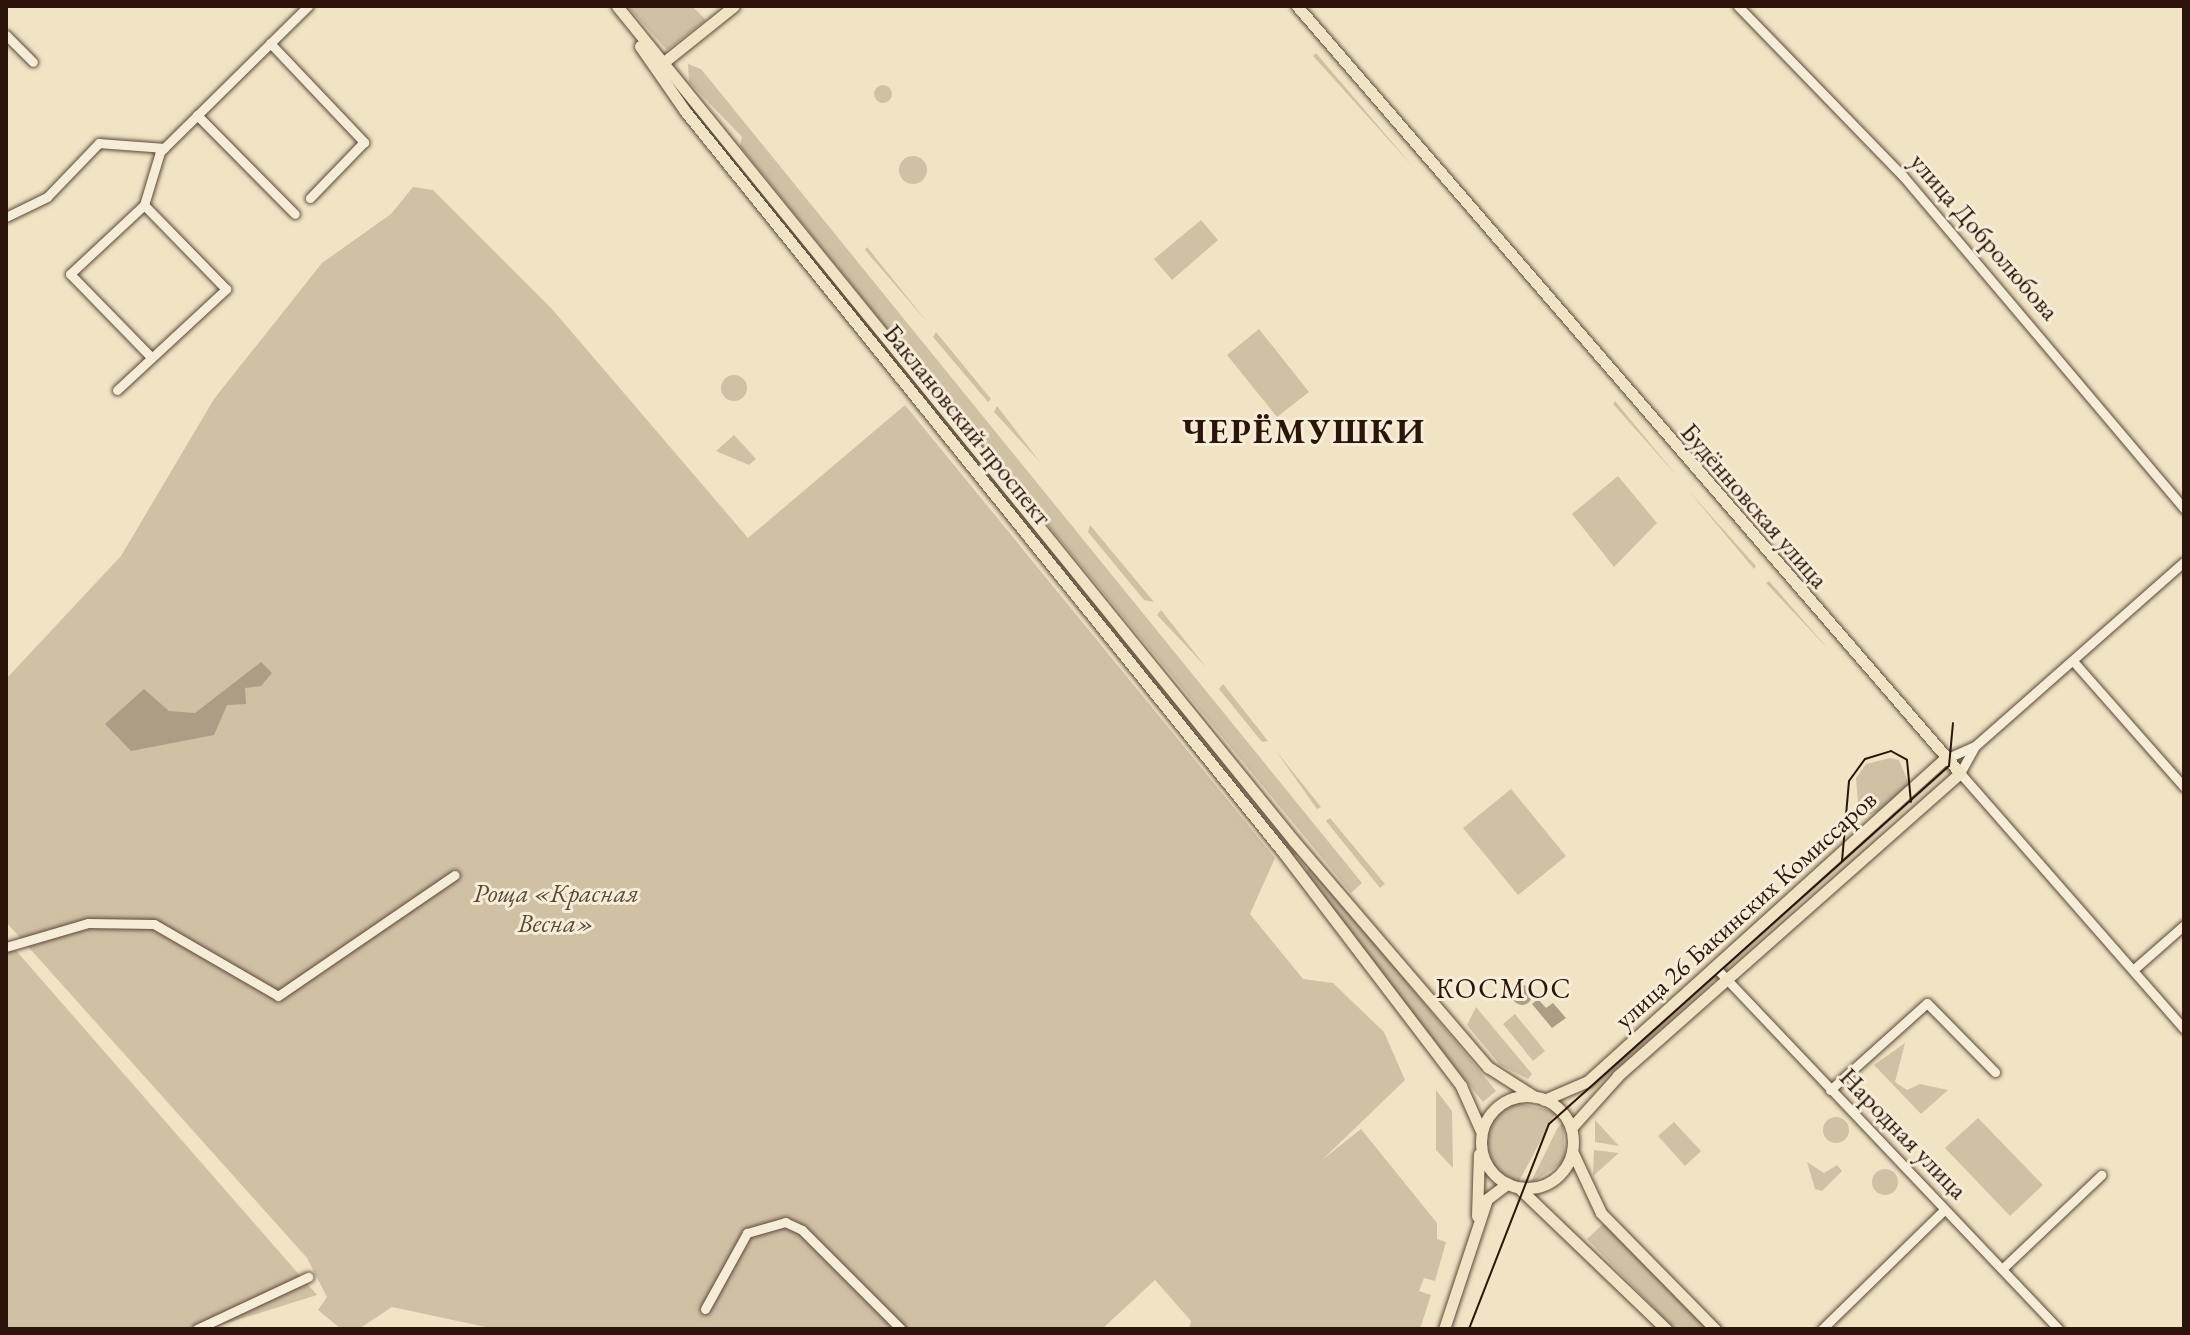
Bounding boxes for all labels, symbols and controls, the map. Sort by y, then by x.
street label: улица Добролюбова [1903,147,2065,327]
street label: Баклановский проспект [876,318,1058,532]
district label: ЧЕРЁМУШКИ [1182,412,1426,452]
street label: Будённовская улица [1674,417,1834,595]
street label: улица 26 Бакинских Комиссаров [1609,784,1883,1036]
park label: Роща «Красная Весна» [473,878,639,940]
district label: КОСМОС [1436,971,1572,1005]
street label: Народная улица [1833,1062,1973,1206]

